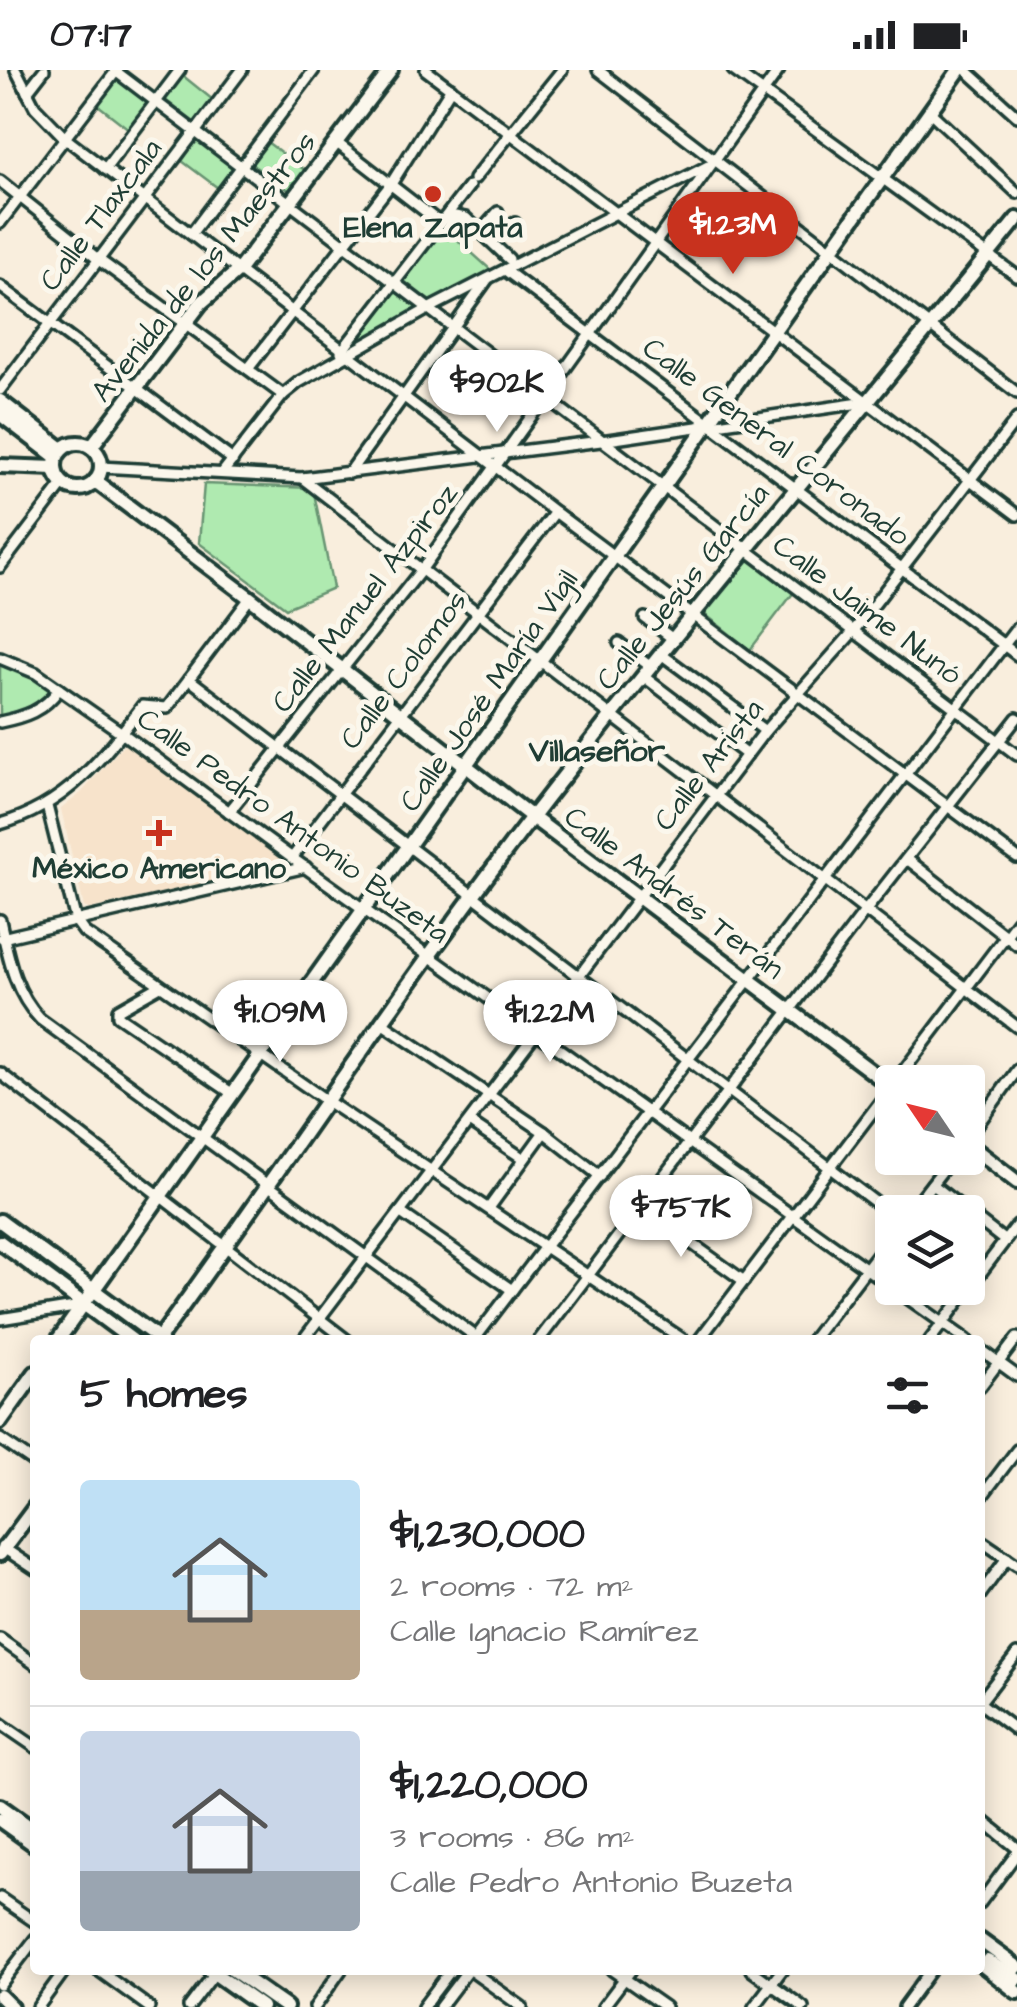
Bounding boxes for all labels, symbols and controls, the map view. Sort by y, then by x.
text: 07:17 [50,9,132,61]
street label: Avenida de los Maestros [81,123,327,411]
street label: Calle Tlaxcala [30,130,172,300]
marker: Elena Zapata [422,183,444,205]
pin: $1.23M [652,192,814,277]
text: $1.23M [689,202,777,247]
place label: Elena Zapata [343,207,523,250]
street label: Calle General Coronado [634,327,919,557]
pin: $902K [427,350,567,435]
text: $902K [450,360,544,405]
street label: Calle Manuel Azpiroz [262,474,468,722]
street label: Calle Jesús García [586,475,780,699]
street label: Calle Jaime Nunó [764,525,971,695]
street label: Calle José María Vigil [390,562,589,821]
street label: Calle Colomos [330,582,478,758]
street label: Calle Arista [644,690,774,840]
street label: Calle Pedro Antonio Buzeta [128,698,458,954]
district label: Villaseñor [528,729,665,774]
street label: Calle Andrés Terán [555,796,793,990]
marker: México Americano [146,820,172,846]
place label: México Americano [32,848,286,890]
pin: $1.09M [199,980,361,1065]
pin: $1.22M [469,980,631,1065]
text: $1.09M [234,990,326,1035]
text: $1.22M [505,990,595,1035]
north arrow [875,1065,985,1175]
map controls [875,1065,985,1305]
pin: $757K [611,1175,751,1260]
text: $757K [631,1185,731,1230]
button: layers [875,1195,985,1305]
text: 5 homes [80,1366,247,1424]
icon: filters [880,1368,935,1423]
text: $1,230,000 [390,1506,585,1564]
icon: home [160,1520,280,1640]
text: 2 rooms · 72 m² [390,1564,634,1609]
text: Calle Ignacio Ramírez [390,1609,698,1654]
text: $1,220,000 [390,1757,588,1815]
icon: home [160,1771,280,1891]
text: 3 rooms · 86 m² [390,1815,634,1860]
text: Calle Pedro Antonio Buzeta [390,1860,792,1905]

